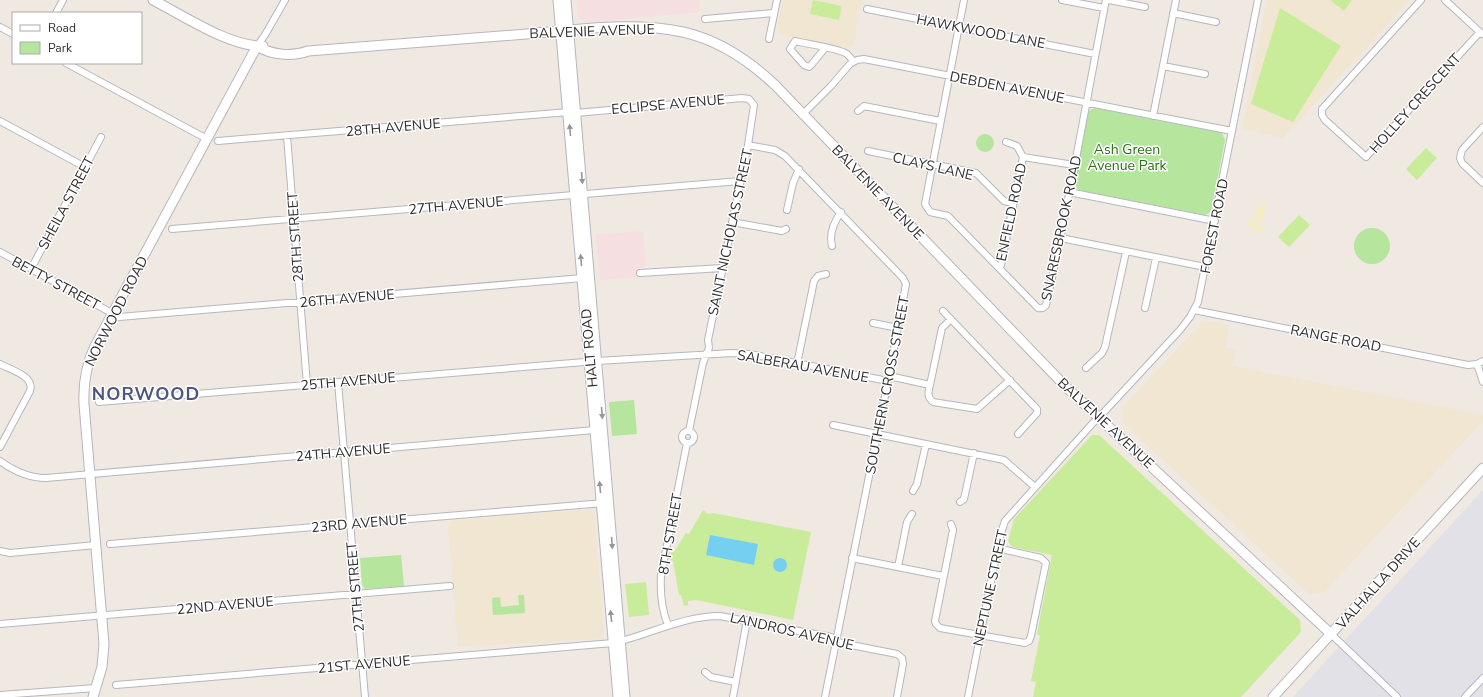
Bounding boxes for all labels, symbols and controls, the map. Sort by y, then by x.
street label: HAWKWOOD LANE [915,10,1047,53]
legend [12,12,142,64]
text: Road [48,20,76,36]
street label: BALVENIE AVENUE [529,20,655,43]
text: Park [48,40,73,56]
street label: HOLLEY CRESCENT [1365,49,1466,157]
street label: DEBDEN AVENUE [948,67,1066,108]
street label: ECLIPSE AVENUE [610,90,726,119]
street label: 28TH AVENUE [345,114,441,141]
one-way arrow [567,124,574,136]
park label: Ash Green Avenue Park [1087,140,1168,175]
street label: BALVENIE AVENUE [827,141,928,244]
street label: SAINT NICHOLAS STREET [704,146,758,317]
street label: CLAYS LANE [891,148,975,185]
street label: SHEILA STREET [34,153,99,253]
street label: SNARESBROOK ROAD [1037,154,1086,303]
street label: ENFIELD ROAD [992,161,1031,263]
one-way arrow [579,172,585,184]
street label: FOREST ROAD [1196,177,1233,275]
street label: 28TH STREET [283,191,308,283]
street label: 27TH AVENUE [408,192,504,219]
street label: BETTY STREET [8,252,104,315]
street label: NORWOOD ROAD [80,253,152,370]
one-way arrow [578,253,585,266]
street label: 26TH AVENUE [299,285,395,312]
street label: SOUTHERN CROSS STREET [861,294,914,476]
street label: HALT ROAD [577,308,602,388]
street label: RANGE ROAD [1289,320,1383,357]
street label: SALBERAU AVENUE [736,346,870,387]
street label: 25TH AVENUE [300,368,396,395]
street label: BALVENIE AVENUE [1053,374,1158,473]
district label: NORWOOD [92,382,200,406]
one-way arrow [598,407,605,419]
street label: 24TH AVENUE [295,439,391,466]
one-way arrow [597,481,604,493]
street label: 8TH STREET [654,492,687,576]
street label: 23RD AVENUE [310,510,408,537]
street label: NEPTUNE STREET [969,528,1012,648]
street label: VALHALLA DRIVE [1331,533,1425,634]
one-way arrow [608,537,615,549]
street label: 27TH STREET [342,541,369,633]
street label: 22ND AVENUE [176,592,274,619]
street label: LANDROS AVENUE [728,608,856,655]
one-way arrow [607,610,614,622]
street label: 21ST AVENUE [317,651,411,678]

